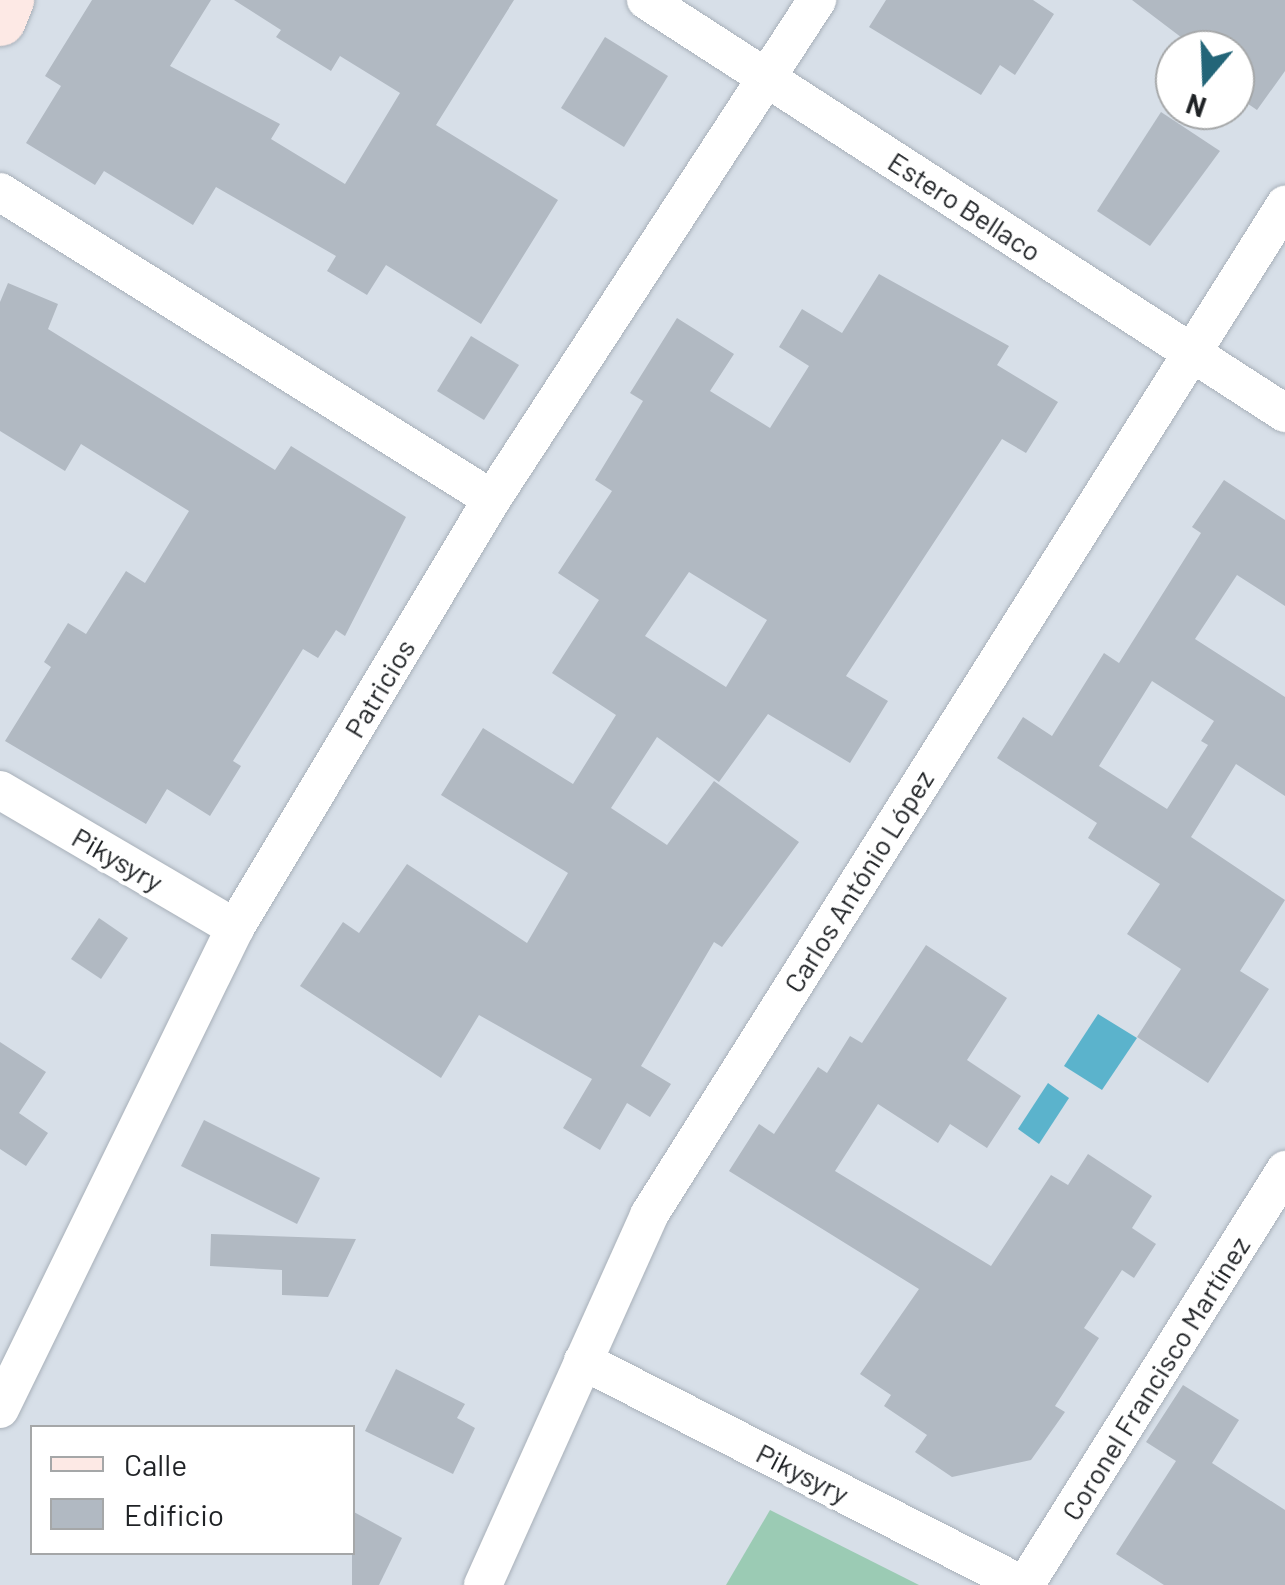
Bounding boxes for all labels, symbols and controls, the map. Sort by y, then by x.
north arrow [1155,30,1255,130]
text: N [1182,87,1210,126]
street label: Estero Bellaco [882,144,1048,268]
street label: Patricios [337,633,421,743]
street label: Carlos António López [776,764,940,998]
street label: Pikysyry [67,820,169,898]
street label: Coronel Francisco Martínez [1054,1230,1256,1526]
legend [30,1425,355,1555]
street label: Pikysyry [751,1436,855,1510]
text: Calle [124,1446,187,1482]
text: Edificio [124,1496,224,1532]

